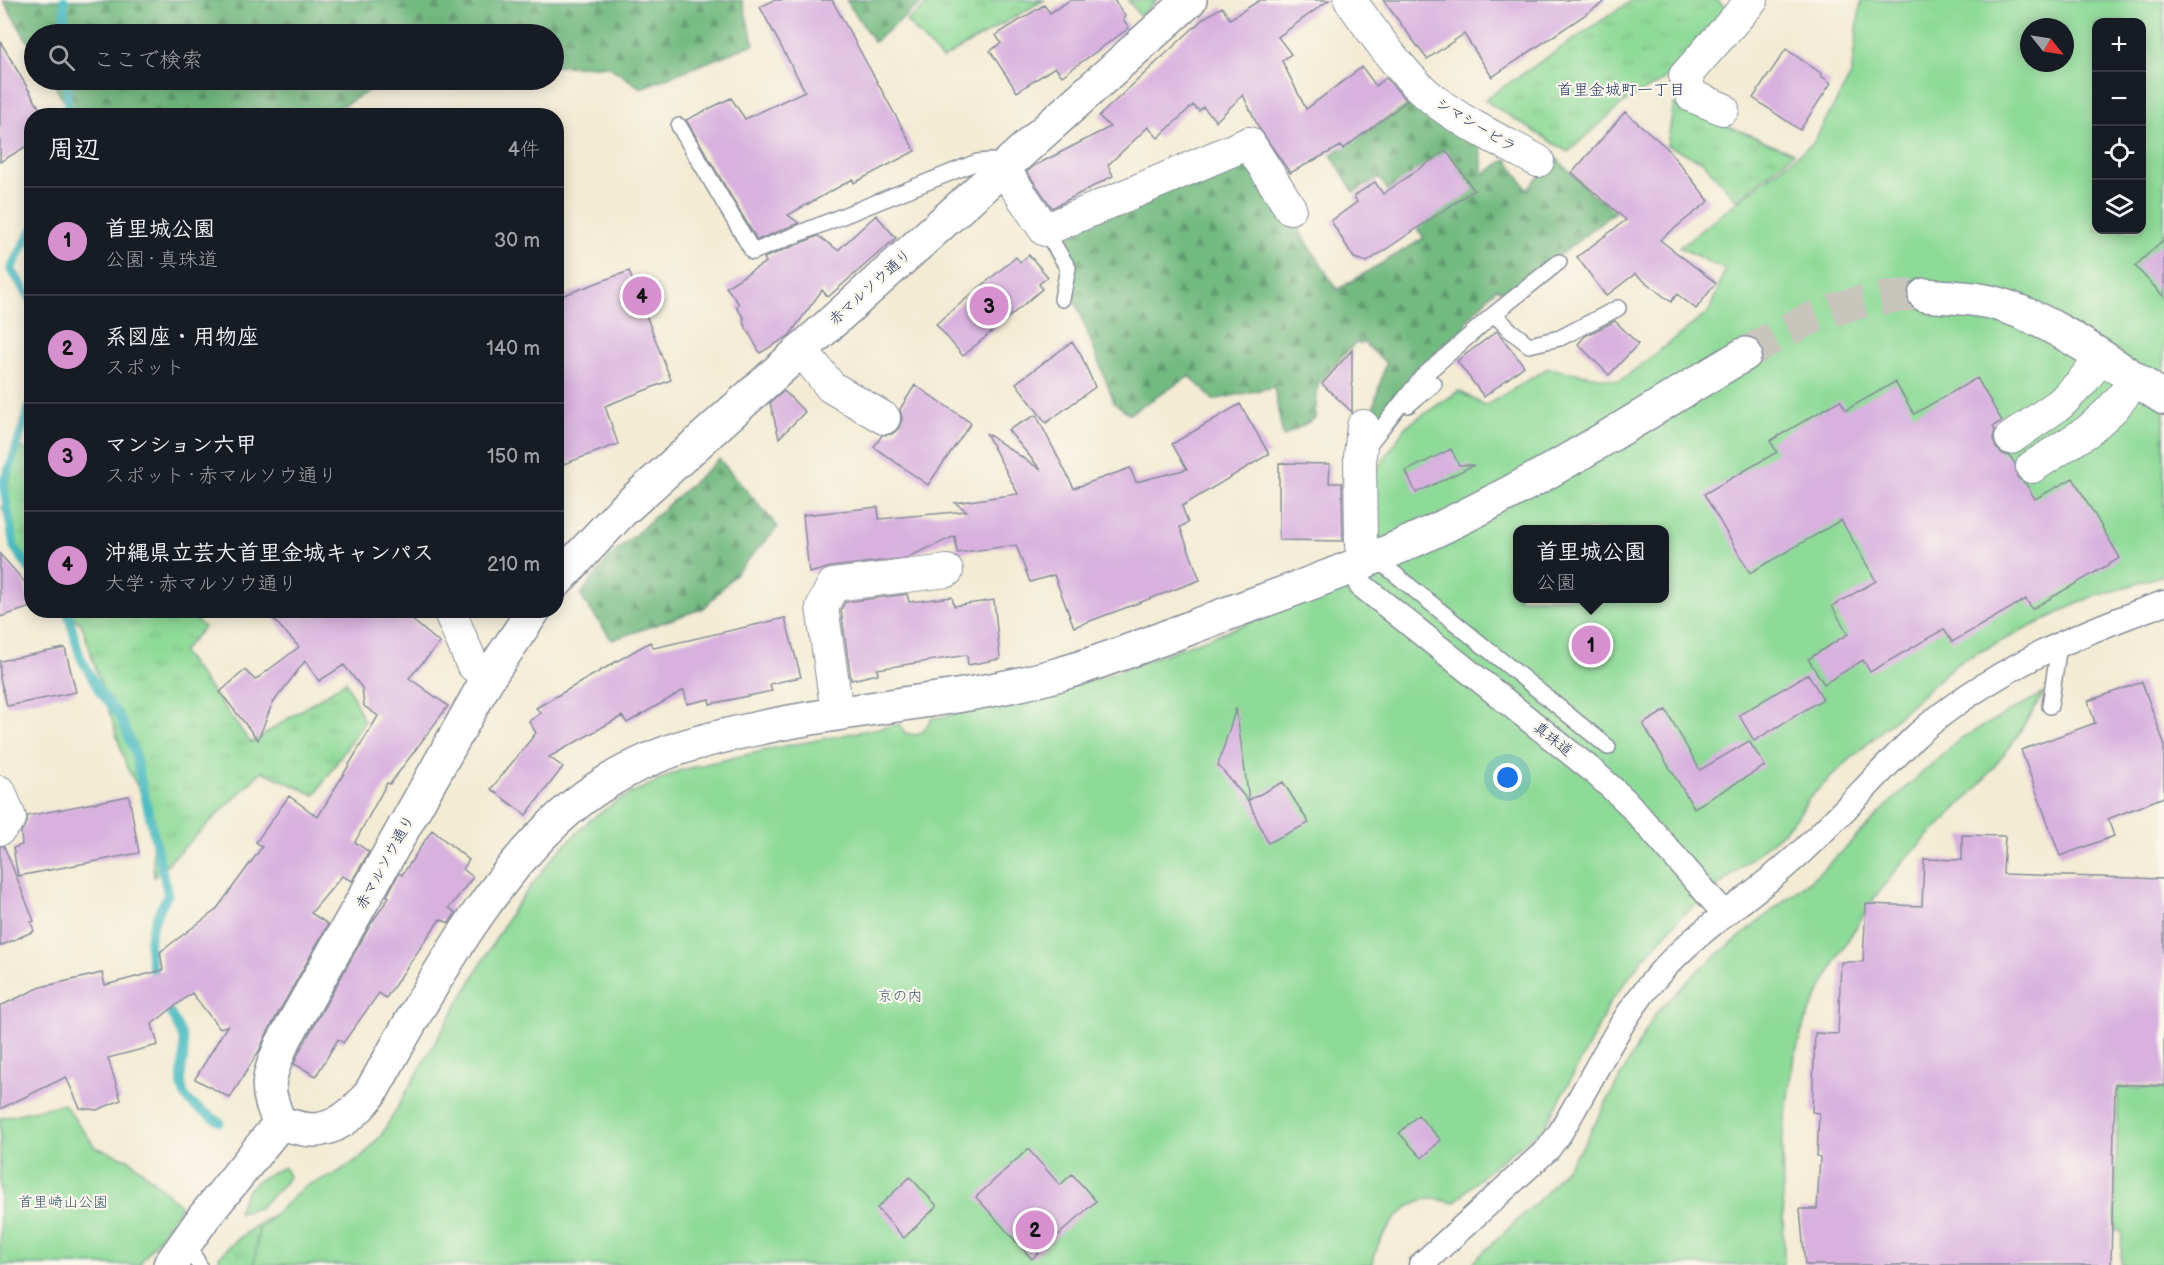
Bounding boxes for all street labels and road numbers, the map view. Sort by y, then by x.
street label: シマシービラ [1432,94,1519,157]
street label: 赤マルソウ通り [825,245,916,329]
street label: 真珠道 [1529,718,1576,761]
street label: 赤マルソウ通り [352,812,419,913]

